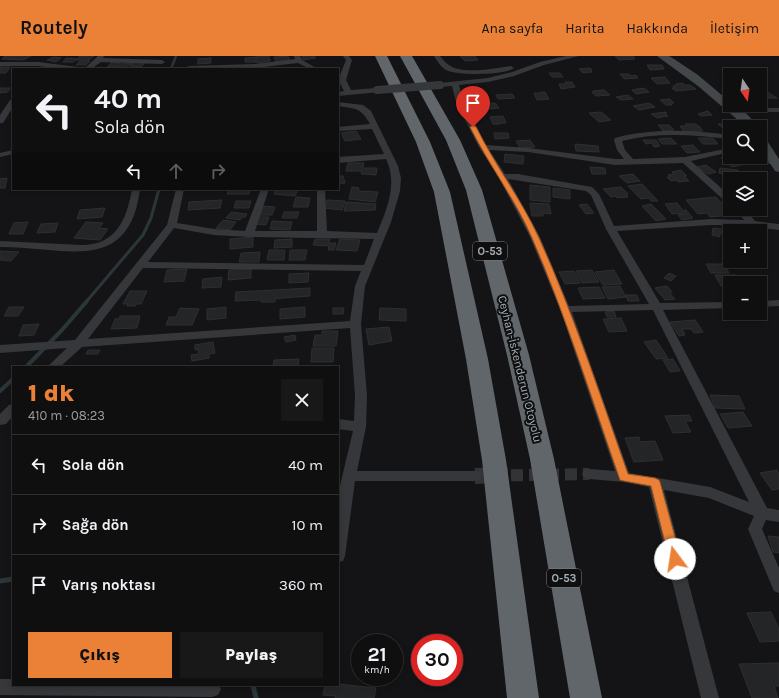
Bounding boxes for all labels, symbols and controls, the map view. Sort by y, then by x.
text: Routely [20,17,88,39]
text: Ana sayfa [482,20,543,37]
text: Harita [565,20,604,37]
text: Hakkında [626,20,688,37]
text: İletişim [710,20,759,37]
north arrow [723,68,767,112]
map controls [723,68,767,320]
text: 40 m [94,82,162,115]
icon: left [28,84,80,136]
pin [456,86,490,127]
icon: arrive [462,92,484,114]
text: Sola dön [94,116,165,138]
button: search [723,120,767,164]
icon: left [123,160,145,182]
icon: ahead [165,160,187,182]
icon: right [207,160,229,182]
button: layers [723,172,767,216]
button: + [723,224,767,268]
road number: O-53 [473,242,507,260]
button: − [723,276,767,320]
street label: Ceyhan-İskenderun Otoyolu [495,294,545,444]
text: 1 dk [28,379,74,407]
button: close [281,379,323,421]
text: 410 m · 08:23 [28,408,105,423]
icon: left [28,454,50,476]
text: Sola dön [62,456,124,474]
text: 40 m [288,456,323,474]
icon: right [28,514,50,536]
text: Sağa dön [62,516,129,534]
text: 10 m [292,516,323,534]
position arrow [654,538,696,580]
road number: O-53 [547,569,581,587]
icon: arrive [28,574,50,596]
text: Varış noktası [62,576,156,594]
text: 360 m [279,576,323,594]
button: Çıkış [28,632,172,678]
button: Paylaş [180,632,323,678]
speed limit sign: 30 [411,634,463,686]
text: 21 [367,643,387,666]
text: km/h [364,664,390,676]

